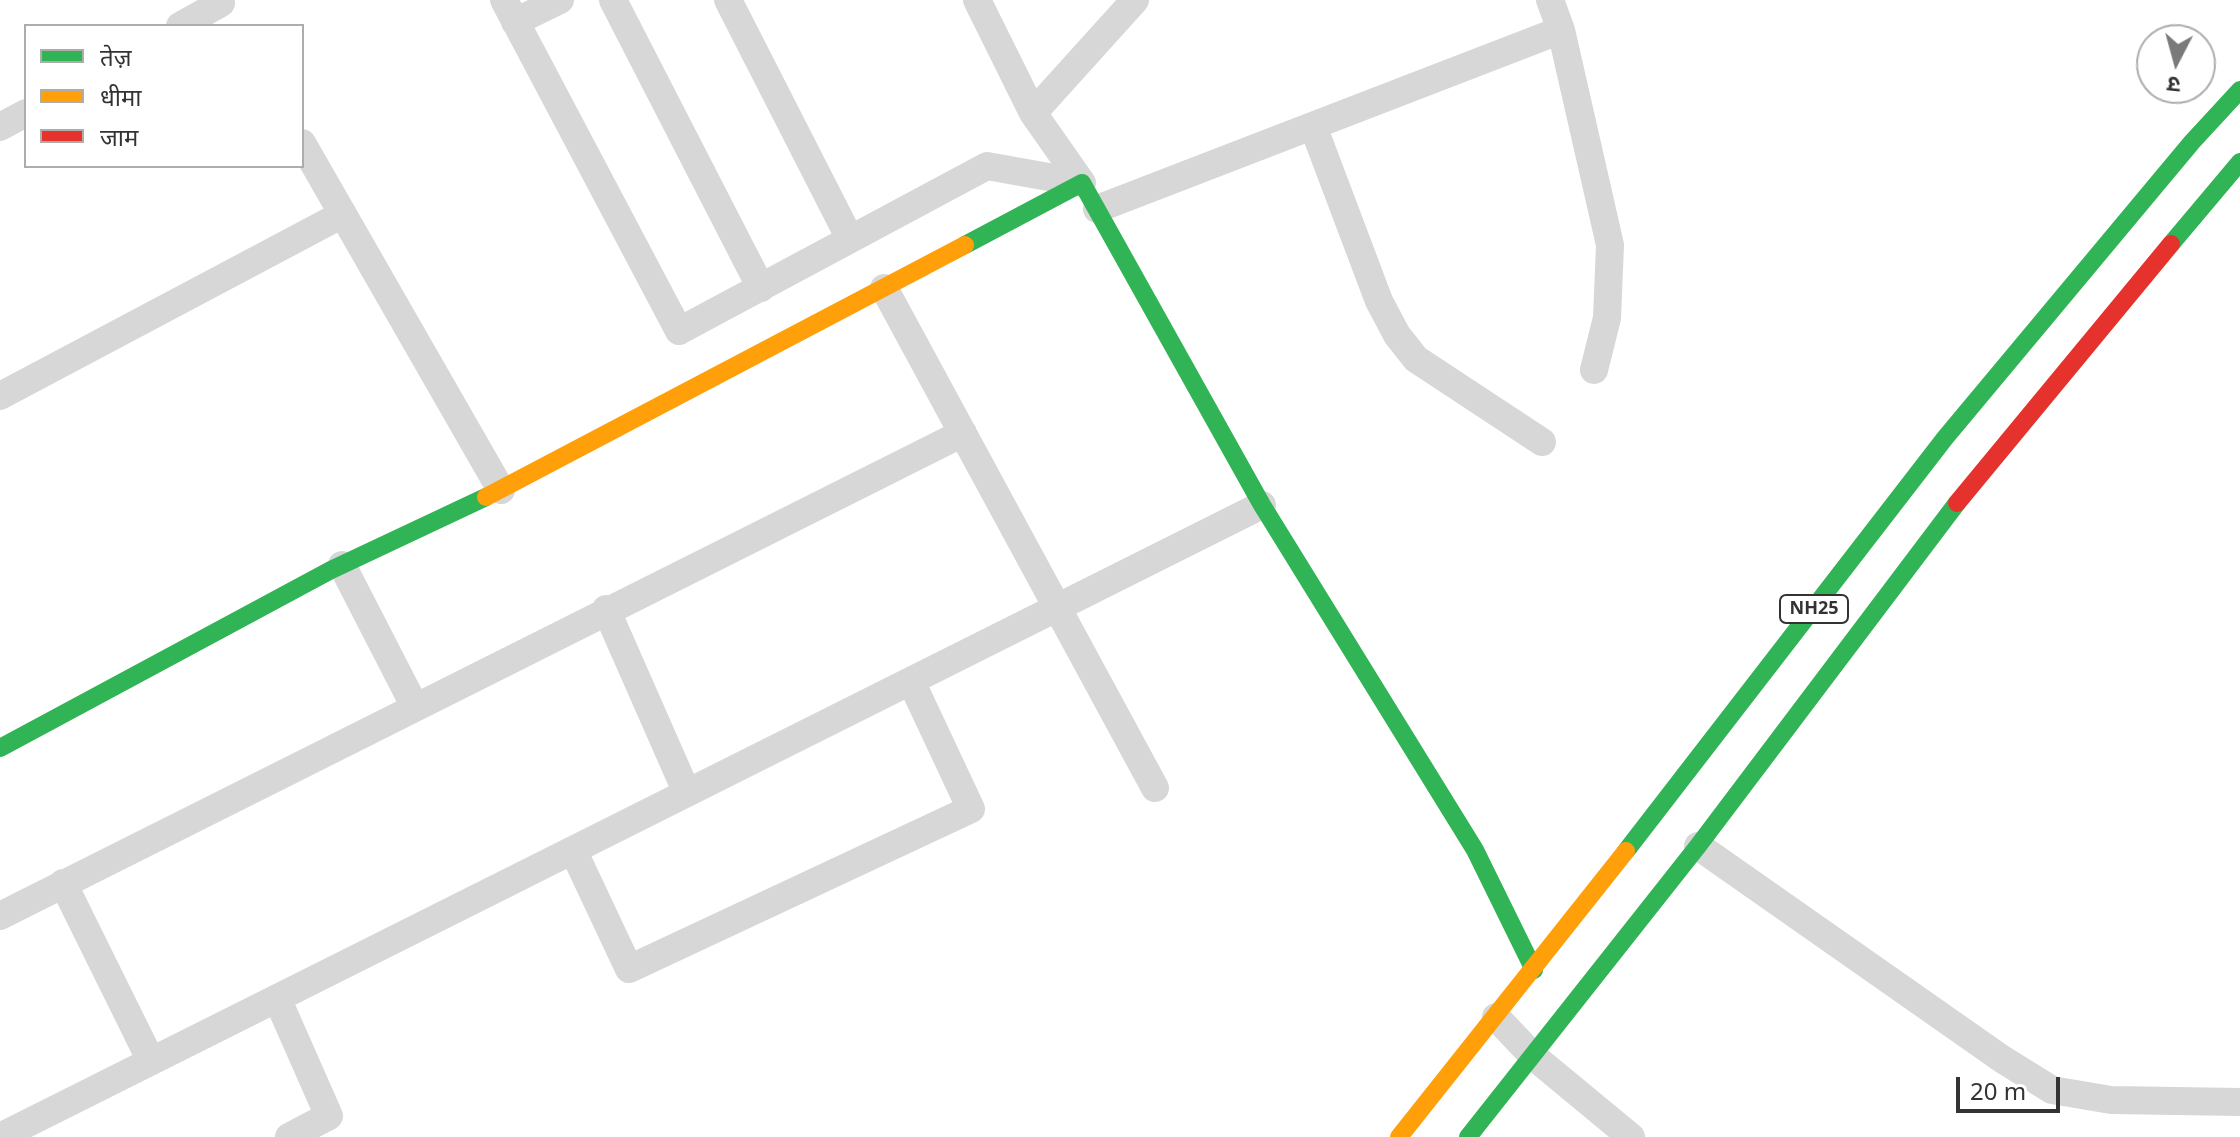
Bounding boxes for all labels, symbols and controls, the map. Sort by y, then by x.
legend [24,24,304,168]
north arrow [2136,24,2216,104]
text: तेज़ [100,40,132,73]
text: उ [2166,70,2182,101]
text: धीमा [100,80,142,113]
text: जाम [100,120,138,153]
road number: NH25 [1780,595,1848,623]
scale bar [1960,1061,2064,1111]
text: 20 m [1970,1074,2026,1107]

